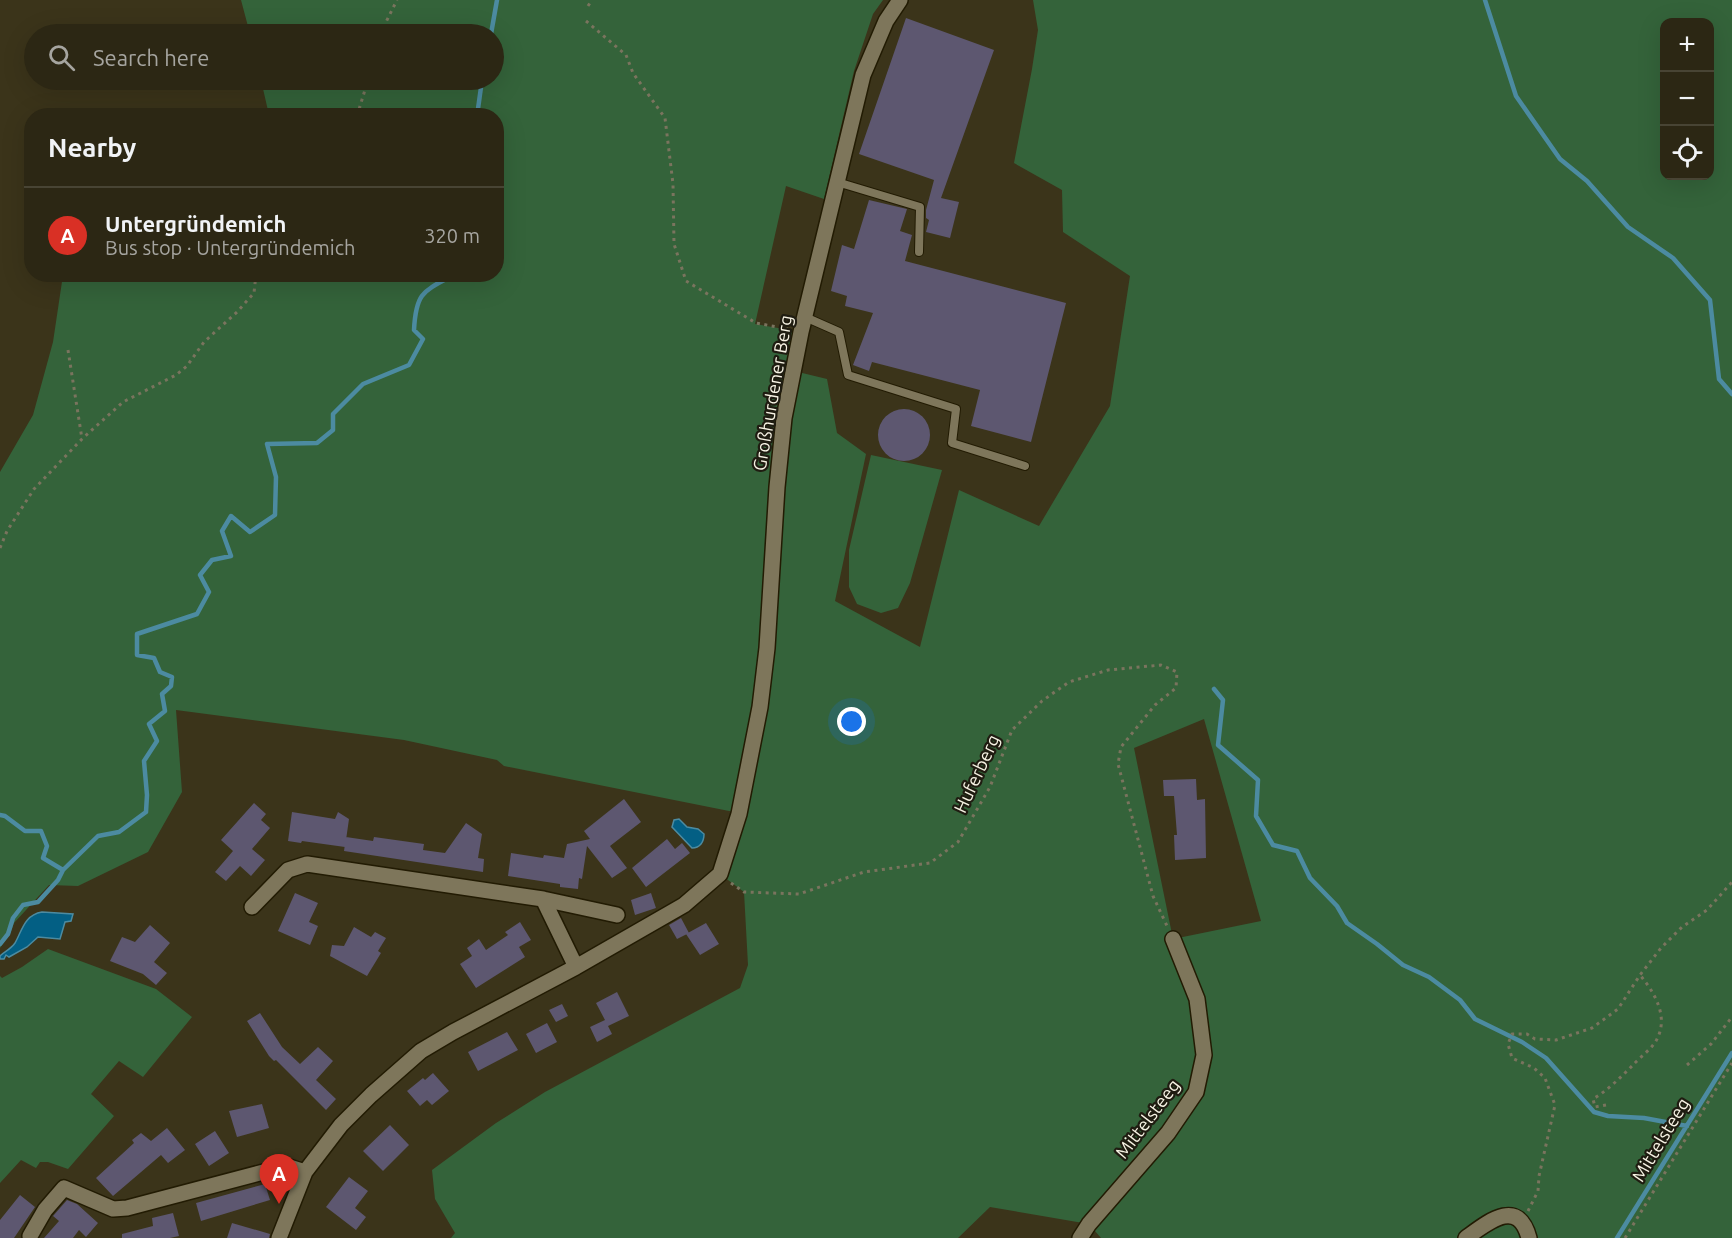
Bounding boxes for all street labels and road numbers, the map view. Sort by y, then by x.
street label: Großhurdener Berg [748,313,796,472]
street label: Huferberg [949,731,1003,816]
street label: Mittelsteeg [1111,1075,1183,1162]
street label: Mittelsteeg [1627,1094,1693,1185]

